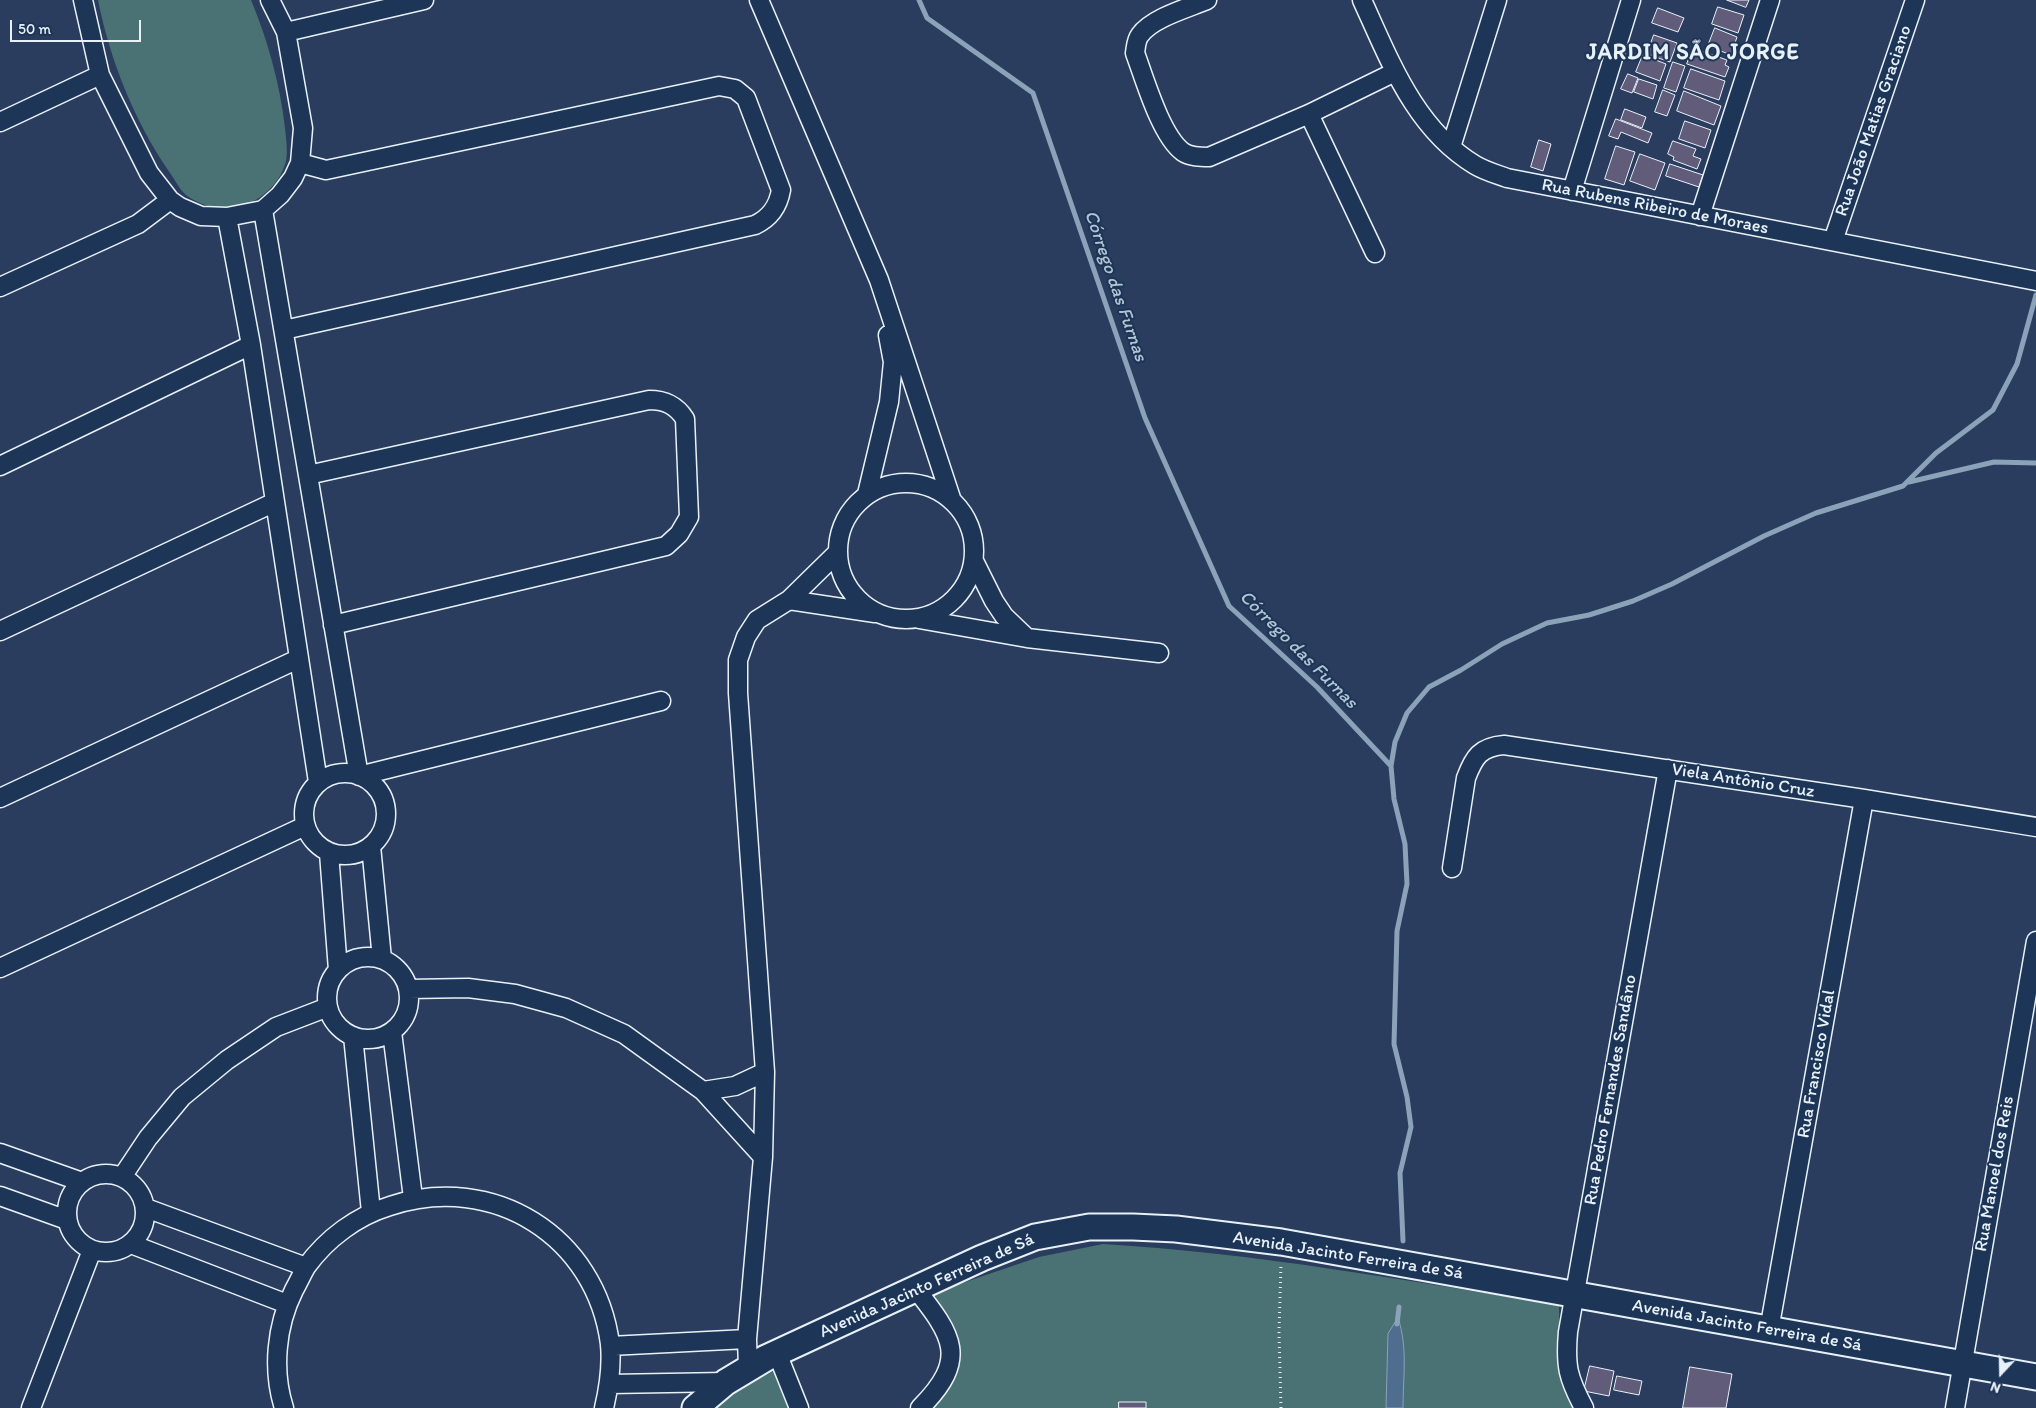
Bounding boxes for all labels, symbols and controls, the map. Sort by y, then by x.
scale bar [12,10,144,42]
text: 50 m [18,20,51,38]
street label: Rua João Matias Graciano [1831,23,1917,219]
district label: JARDIM SÃO JORGE [1585,40,1801,66]
street label: Rua Rubens Ribeiro de Moraes [1540,174,1770,240]
water label: Córrego das Furnas [1078,208,1152,364]
water label: Córrego das Furnas [1234,586,1362,714]
street label: Viela Antônio Cruz [1670,759,1816,803]
street label: Rua Pedro Fernandes Sandâno [1580,973,1642,1207]
street label: Rua Francisco Vidal [1793,988,1841,1140]
street label: Rua Manoel dos Reis [1971,1095,2019,1253]
street label: Avenida Jacinto Ferreira de Sá [1231,1227,1465,1285]
street label: Avenida Jacinto Ferreira de Sá [816,1229,1038,1343]
street label: Avenida Jacinto Ferreira de Sá [1630,1295,1864,1357]
north arrow [1976,1348,2026,1398]
text: N [1988,1378,2003,1397]

